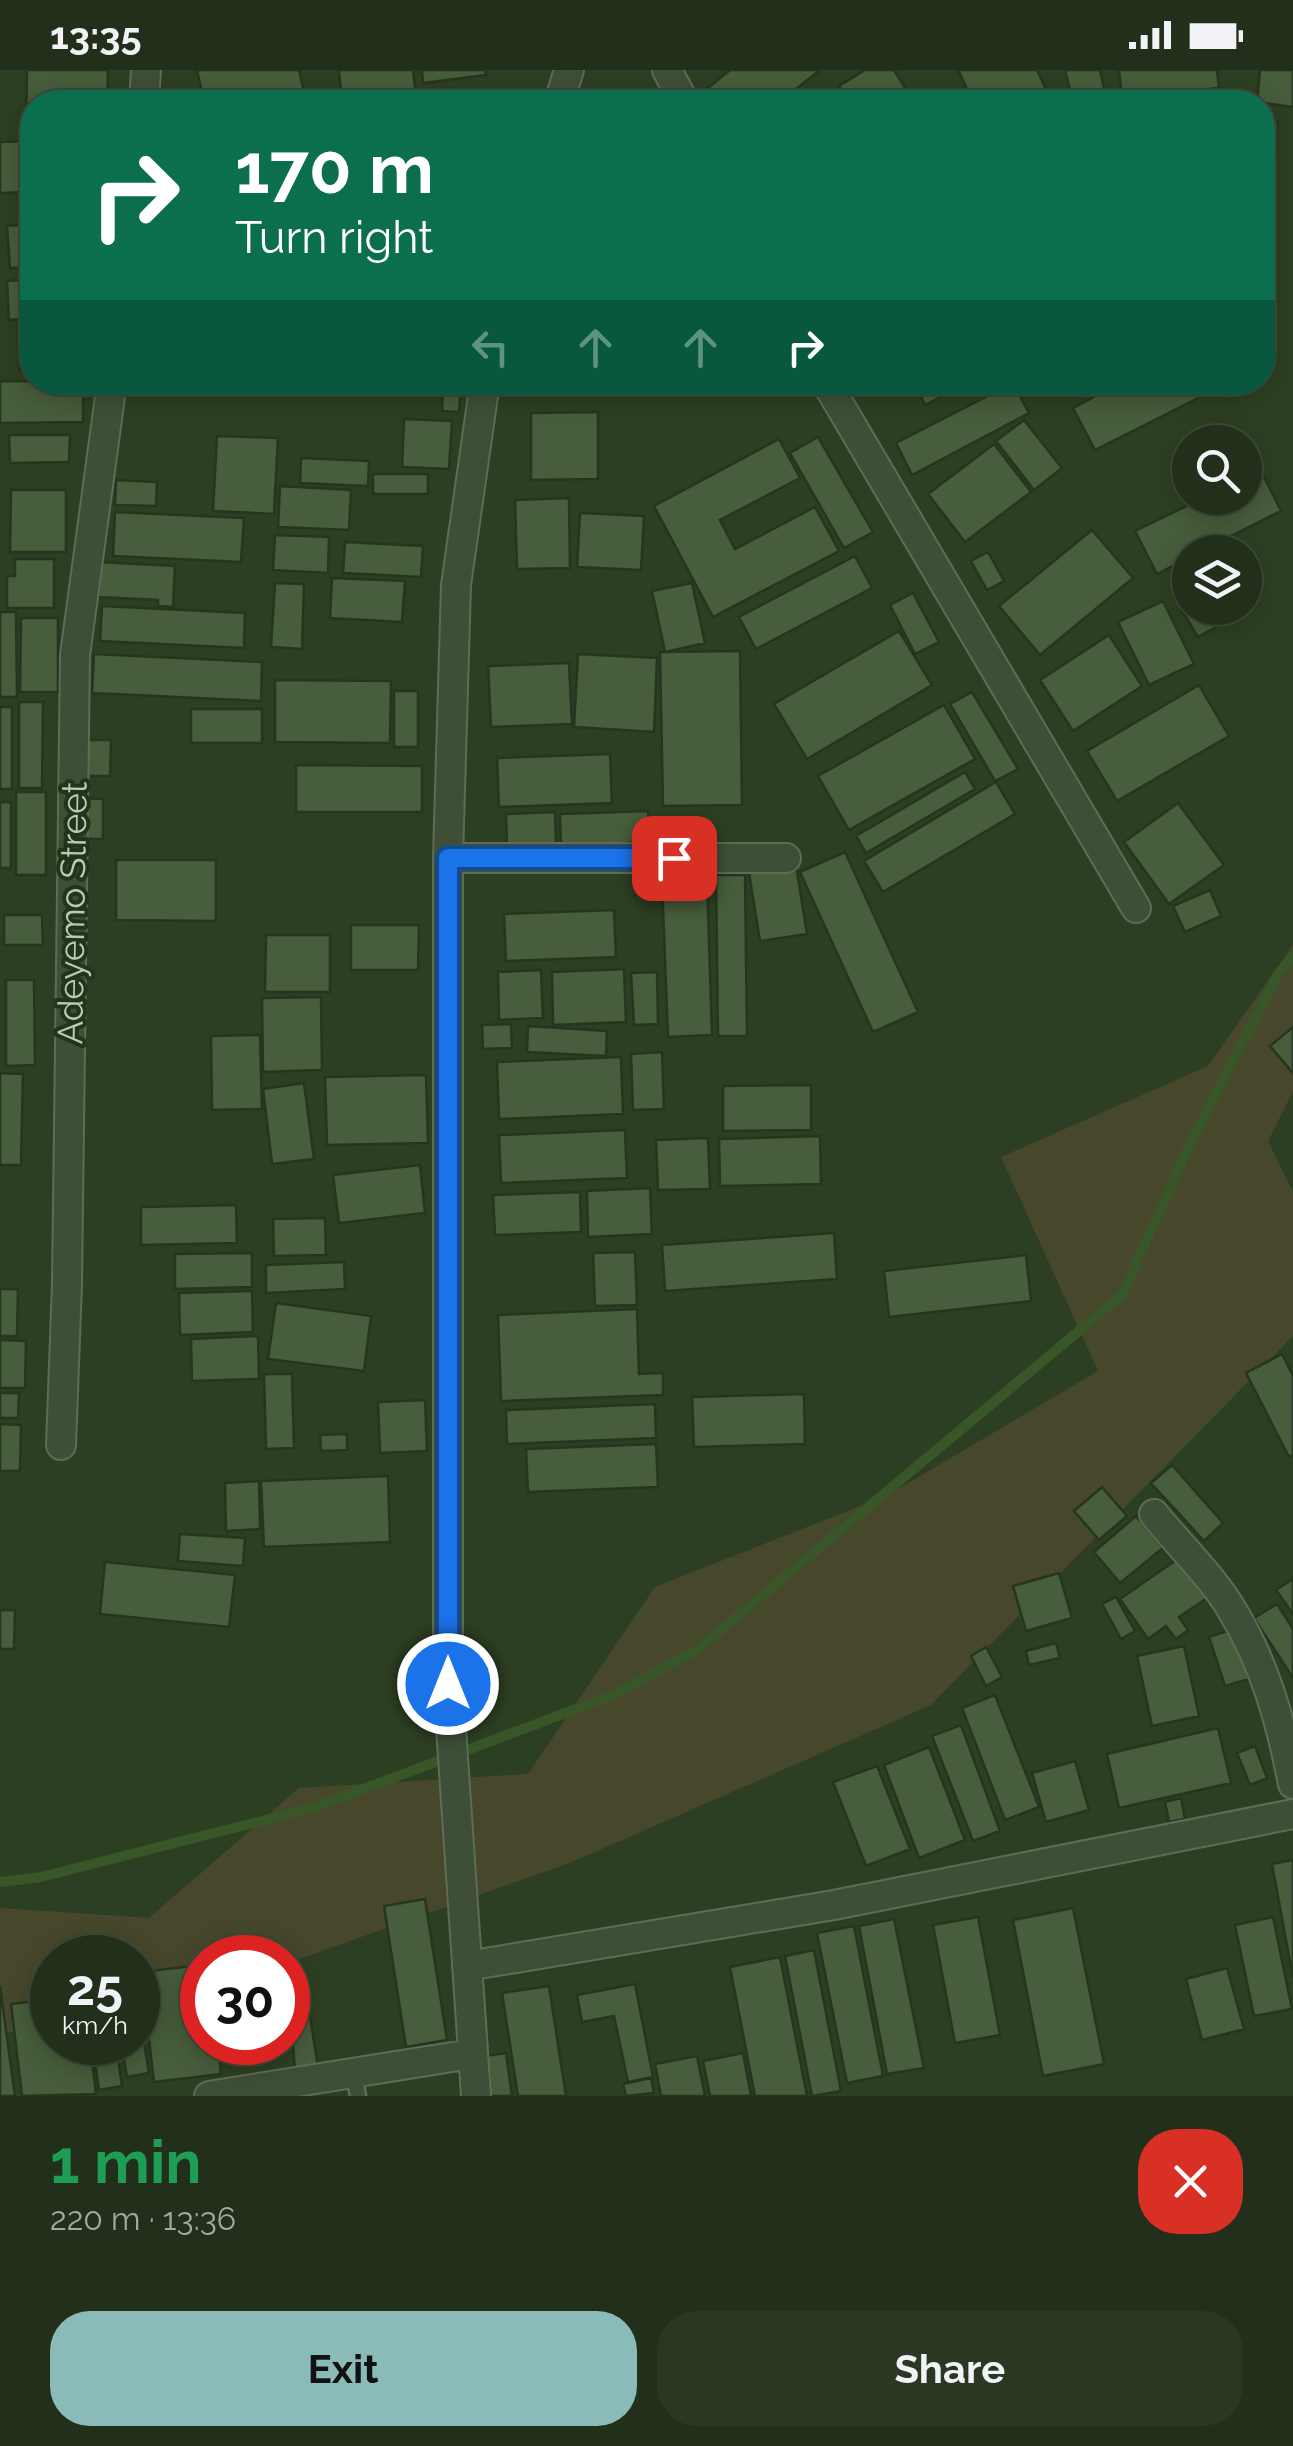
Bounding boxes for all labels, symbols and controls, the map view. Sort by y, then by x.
text: 13:35 [50,13,142,58]
text: 170 m [235,127,434,209]
icon: right [70,130,200,260]
text: Turn right [235,211,433,264]
icon: left [463,320,518,375]
icon: ahead [568,320,623,375]
icon: ahead [673,320,728,375]
icon: right [778,320,833,375]
map controls [1172,425,1262,625]
button: search [1172,425,1262,515]
button: layers [1172,535,1262,625]
street label: Adeyemo Street [49,781,95,1045]
pin [632,816,717,901]
icon: arrive [647,831,702,886]
position arrow [396,1632,500,1736]
speed limit sign: 30 [180,1935,310,2065]
text: 25 [67,1958,123,2017]
text: km/h [62,2010,128,2040]
text: 1 min [50,2127,201,2197]
button: close [1138,2129,1243,2234]
text: 220 m · 13:36 [50,2200,236,2237]
button: Exit [50,2311,637,2426]
button: Share [657,2311,1243,2426]

